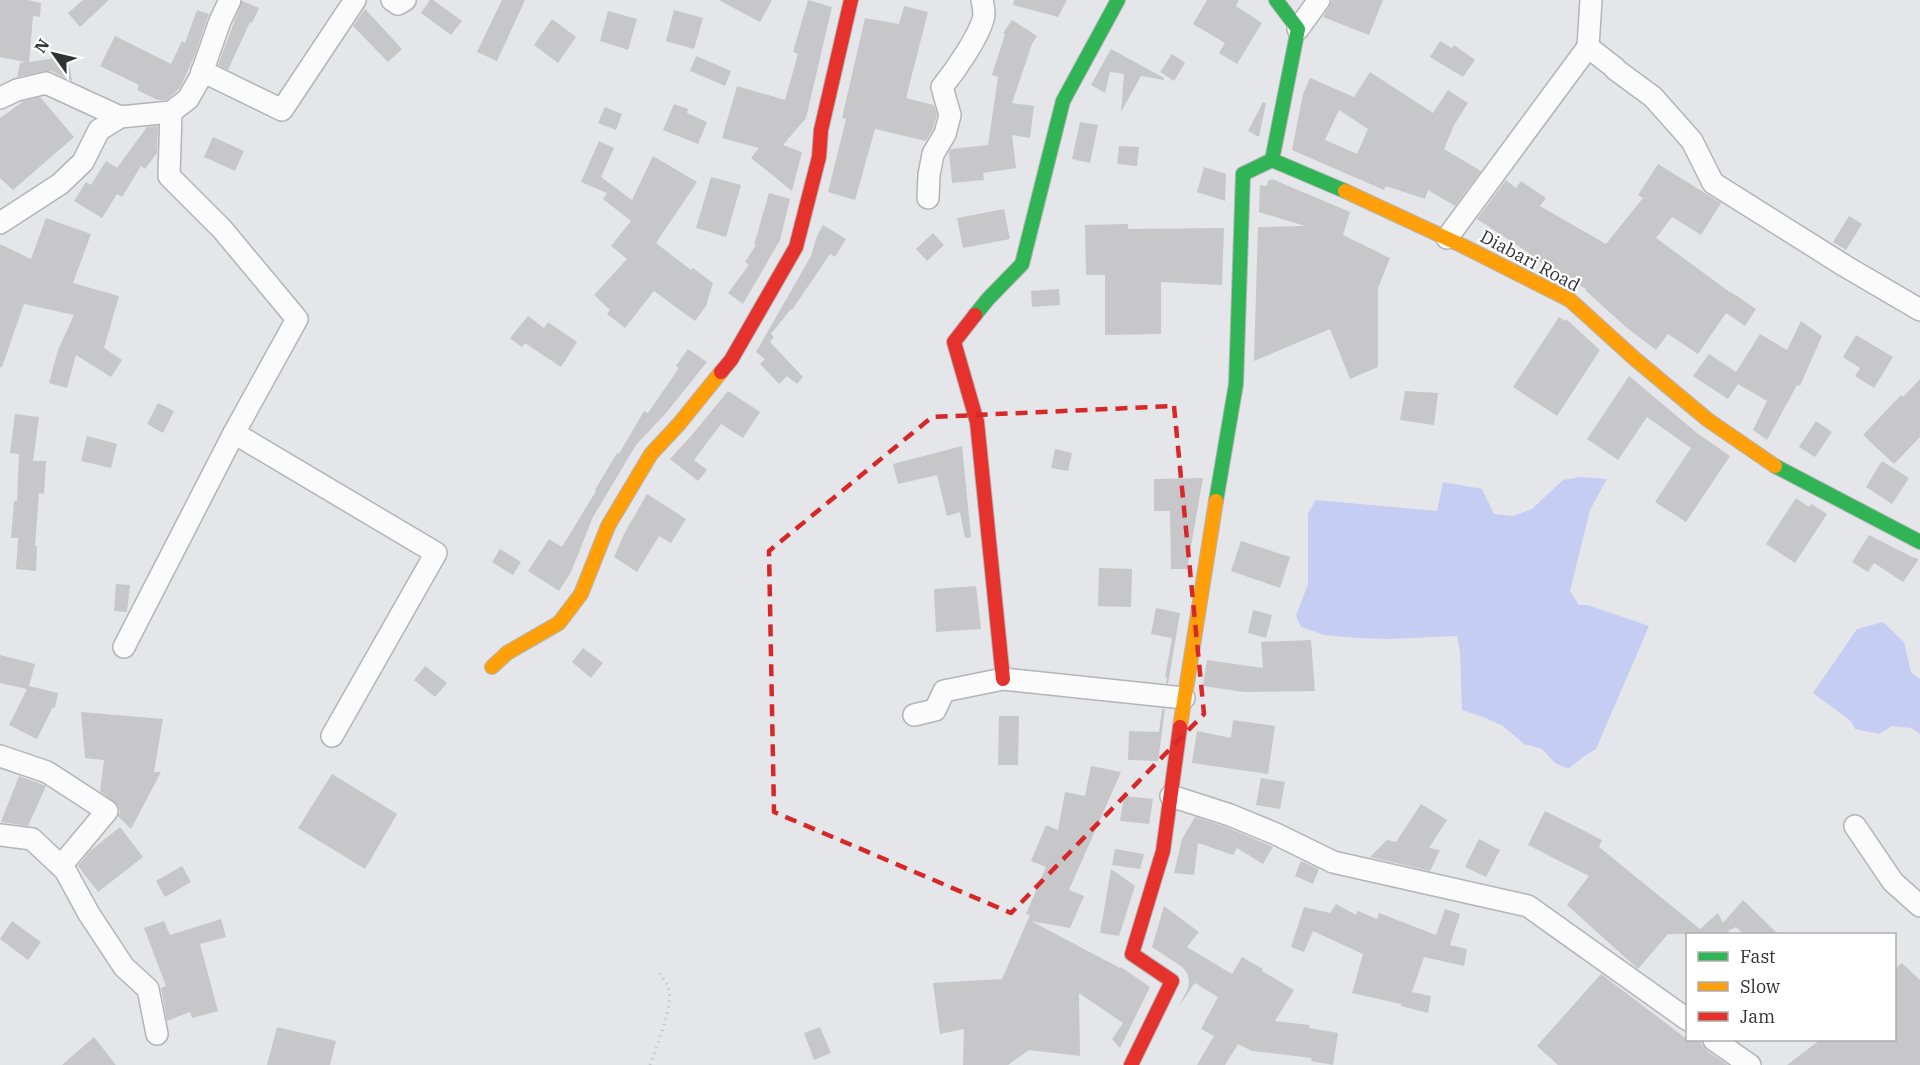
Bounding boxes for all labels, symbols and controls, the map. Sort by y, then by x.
north arrow [24,24,84,84]
text: N [30,35,53,56]
street label: Diabari Road [1476,225,1584,296]
legend [1686,933,1896,1041]
text: Fast [1740,945,1775,968]
text: Slow [1740,975,1780,998]
text: Jam [1740,1005,1775,1028]

